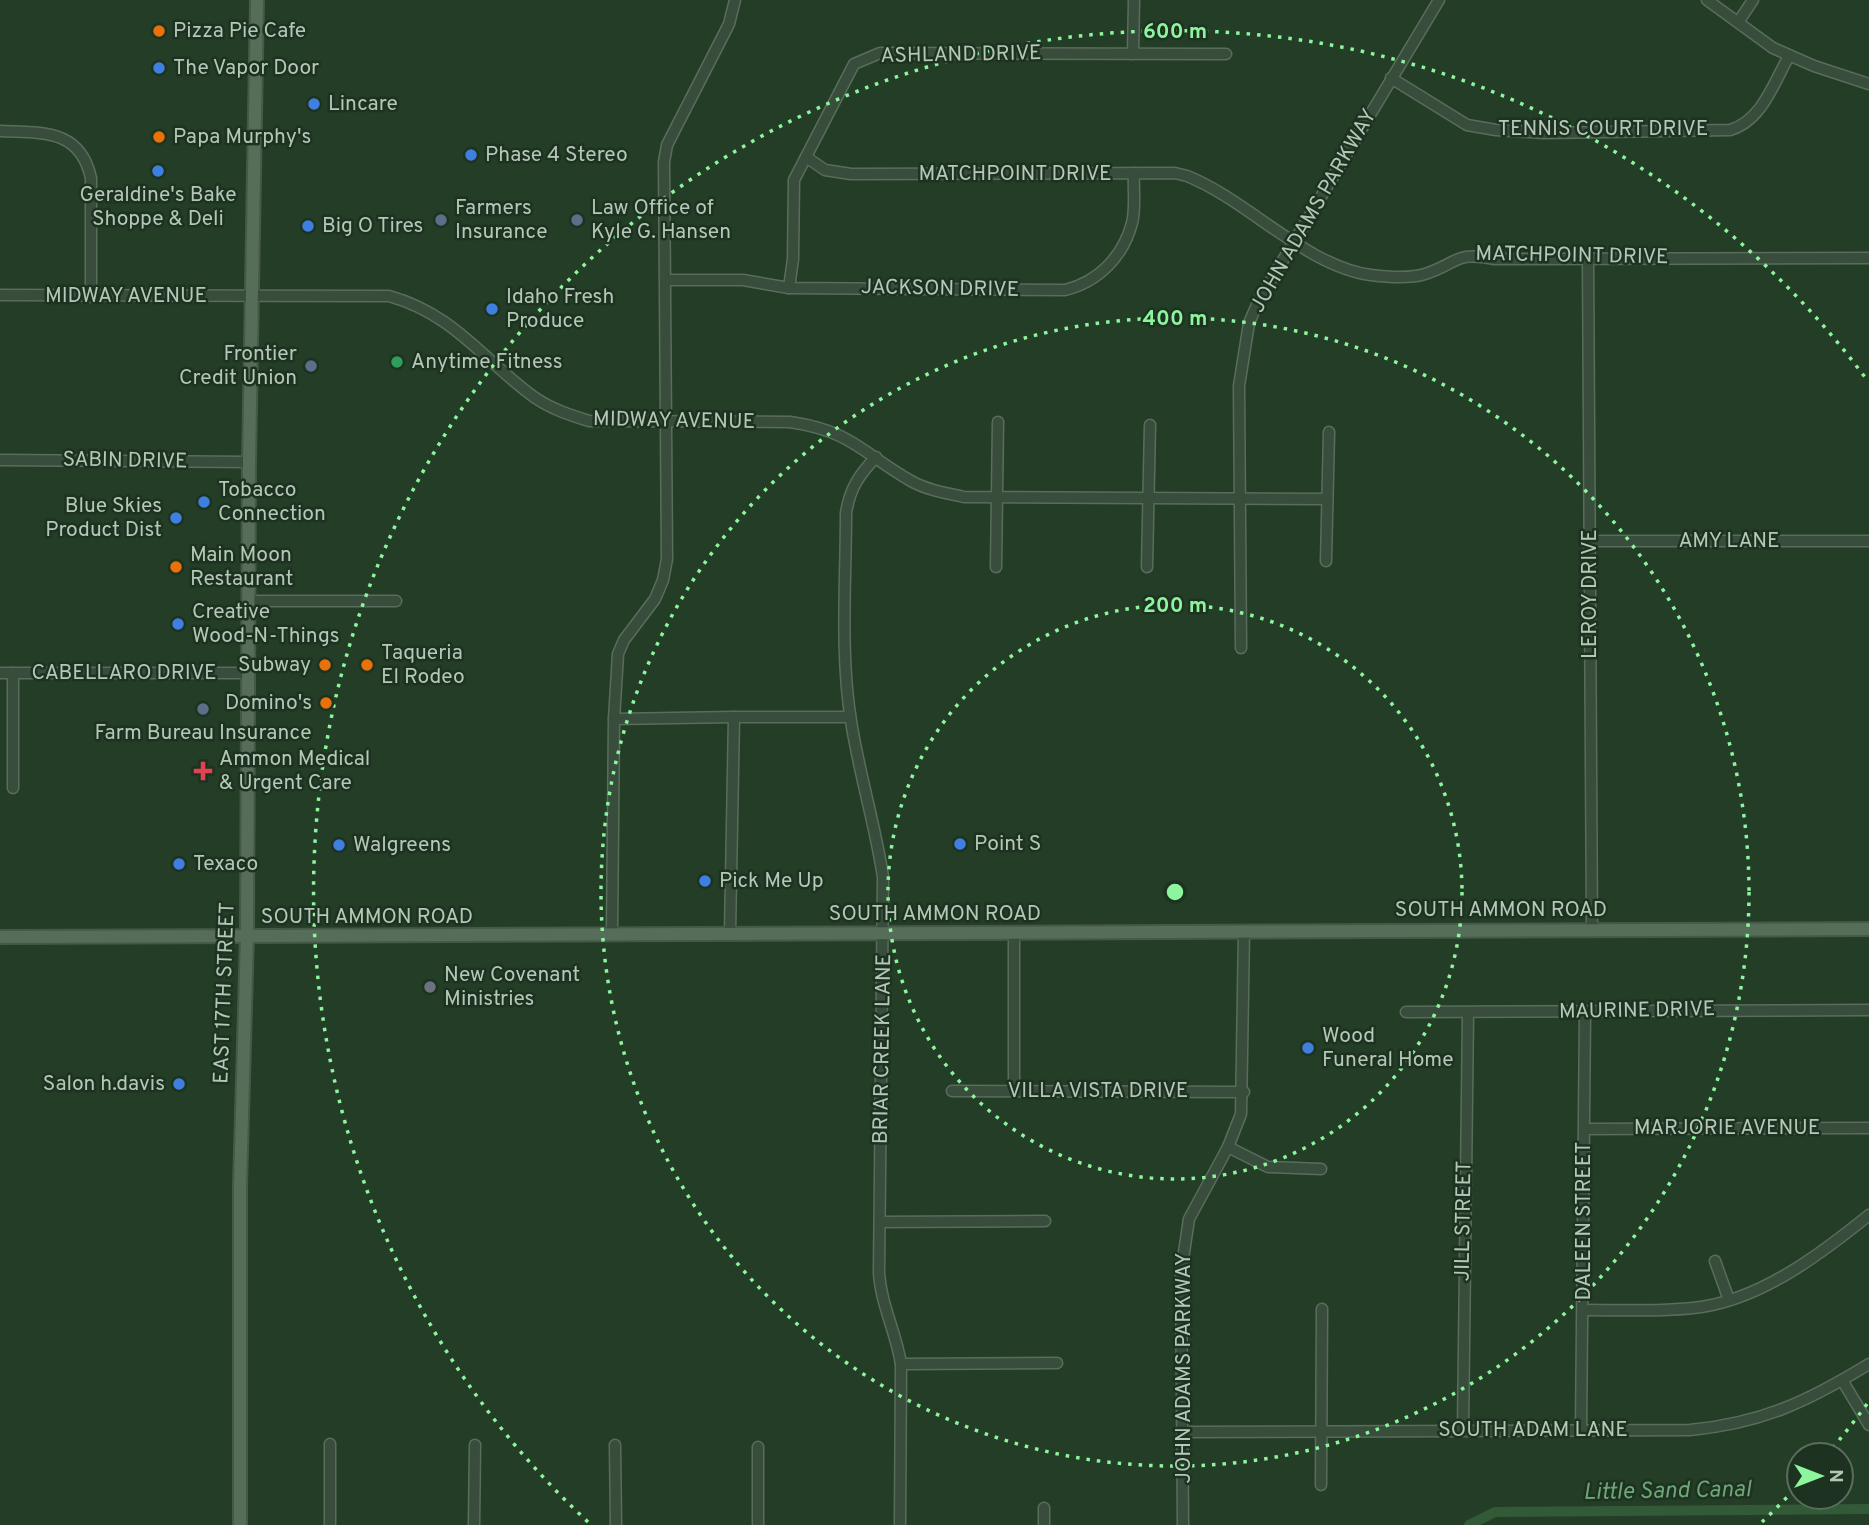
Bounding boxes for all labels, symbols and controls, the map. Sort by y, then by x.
place label: Pizza Pie Cafe [173,18,306,45]
text: 600 m [1143,19,1207,46]
marker: Pizza Pie Cafe [151,23,167,39]
street label: ASHLAND DRIVE [880,40,1042,70]
place label: The Vapor Door [173,55,319,82]
marker: The Vapor Door [151,60,167,76]
place label: Lincare [328,91,398,118]
marker: Lincare [306,96,322,112]
street label: JOHN ADAMS PARKWAY [1245,104,1383,318]
street label: TENNIS COURT DRIVE [1498,116,1708,143]
place label: Papa Murphy's [173,124,311,151]
marker: Papa Murphy's [151,129,167,145]
place label: Phase 4 Stereo [485,142,628,169]
marker: Phase 4 Stereo [463,147,479,163]
street label: MATCHPOINT DRIVE [918,161,1112,188]
marker: Geraldine's Bake Shoppe & Deli [150,163,166,179]
place label: Geraldine's Bake Shoppe & Deli [80,182,236,233]
place label: Farmers Insurance [455,195,548,246]
place label: Law Office of Kyle G. Hansen [591,195,731,246]
marker: Farmers Insurance [433,212,449,228]
marker: Law Office of Kyle G. Hansen [569,212,585,228]
place label: Big O Tires [322,213,423,240]
marker: Big O Tires [300,218,316,234]
street label: MATCHPOINT DRIVE [1475,241,1669,271]
street label: JACKSON DRIVE [861,274,1019,304]
street label: MIDWAY AVENUE [45,283,207,310]
place label: Idaho Fresh Produce [506,284,614,335]
marker: Idaho Fresh Produce [484,301,500,317]
text: 400 m [1143,306,1207,333]
place label: Frontier Credit Union [179,341,297,392]
place label: Anytime Fitness [411,349,563,376]
marker: Anytime Fitness [389,354,405,370]
marker: Frontier Credit Union [303,358,319,374]
street label: MIDWAY AVENUE [593,406,755,436]
street label: SABIN DRIVE [62,446,188,476]
place label: Tobacco Connection [218,477,326,528]
place label: Blue Skies Product Dist [45,493,162,544]
marker: Tobacco Connection [196,494,212,510]
marker: Blue Skies Product Dist [168,510,184,526]
street label: AMY LANE [1678,528,1780,555]
street label: LEROY DRIVE [1577,529,1604,659]
place label: Main Moon Restaurant [190,542,293,593]
marker: Main Moon Restaurant [168,559,184,575]
text: 200 m [1143,593,1207,620]
place label: Creative Wood-N-Things [192,599,340,650]
marker: Creative Wood-N-Things [170,616,186,632]
place label: Taqueria El Rodeo [381,640,465,691]
place label: Subway [238,652,311,679]
marker: Subway [317,657,333,673]
marker: Taqueria El Rodeo [359,657,375,673]
street label: CABELLARO DRIVE [32,660,216,687]
place label: Domino's [225,690,312,717]
marker: Domino's [318,695,334,711]
marker: Farm Bureau Insurance [195,701,211,717]
place label: Farm Bureau Insurance [94,720,312,747]
place label: Ammon Medical & Urgent Care [219,746,370,797]
marker: Ammon Medical & Urgent Care [193,761,213,781]
place label: Point S [974,831,1041,858]
place label: Walgreens [353,832,451,859]
marker: Point S [952,836,968,852]
marker: Walgreens [331,837,347,853]
place label: Texaco [193,851,258,878]
marker: Texaco [171,856,187,872]
place label: Pick Me Up [719,868,824,895]
marker: Pick Me Up [697,873,713,889]
centre of rings [1163,880,1187,904]
street label: SOUTH AMMON ROAD [1395,897,1607,924]
street label: SOUTH AMMON ROAD [829,901,1041,928]
street label: EAST 17TH STREET [208,902,242,1084]
street label: SOUTH AMMON ROAD [261,904,473,931]
street label: BRIAR CREEK LANE [868,954,898,1144]
place label: New Covenant Ministries [444,962,580,1013]
marker: New Covenant Ministries [422,979,438,995]
street label: MAURINE DRIVE [1559,996,1715,1026]
place label: Wood Funeral Home [1322,1023,1454,1074]
marker: Wood Funeral Home [1300,1040,1316,1056]
place label: Salon h.davis [43,1071,165,1098]
marker: Salon h.davis [171,1076,187,1092]
street label: VILLA VISTA DRIVE [1008,1078,1188,1105]
street label: MARJORIE AVENUE [1634,1115,1820,1142]
street label: DALEEN STREET [1571,1141,1598,1301]
street label: JILL STREET [1449,1160,1479,1282]
street label: JOHN ADAMS PARKWAY [1171,1253,1198,1483]
street label: SOUTH ADAM LANE [1438,1417,1628,1444]
north arrow [1785,1441,1855,1511]
text: N [1823,1469,1847,1483]
water label: Little Sand Canal [1583,1476,1752,1508]

